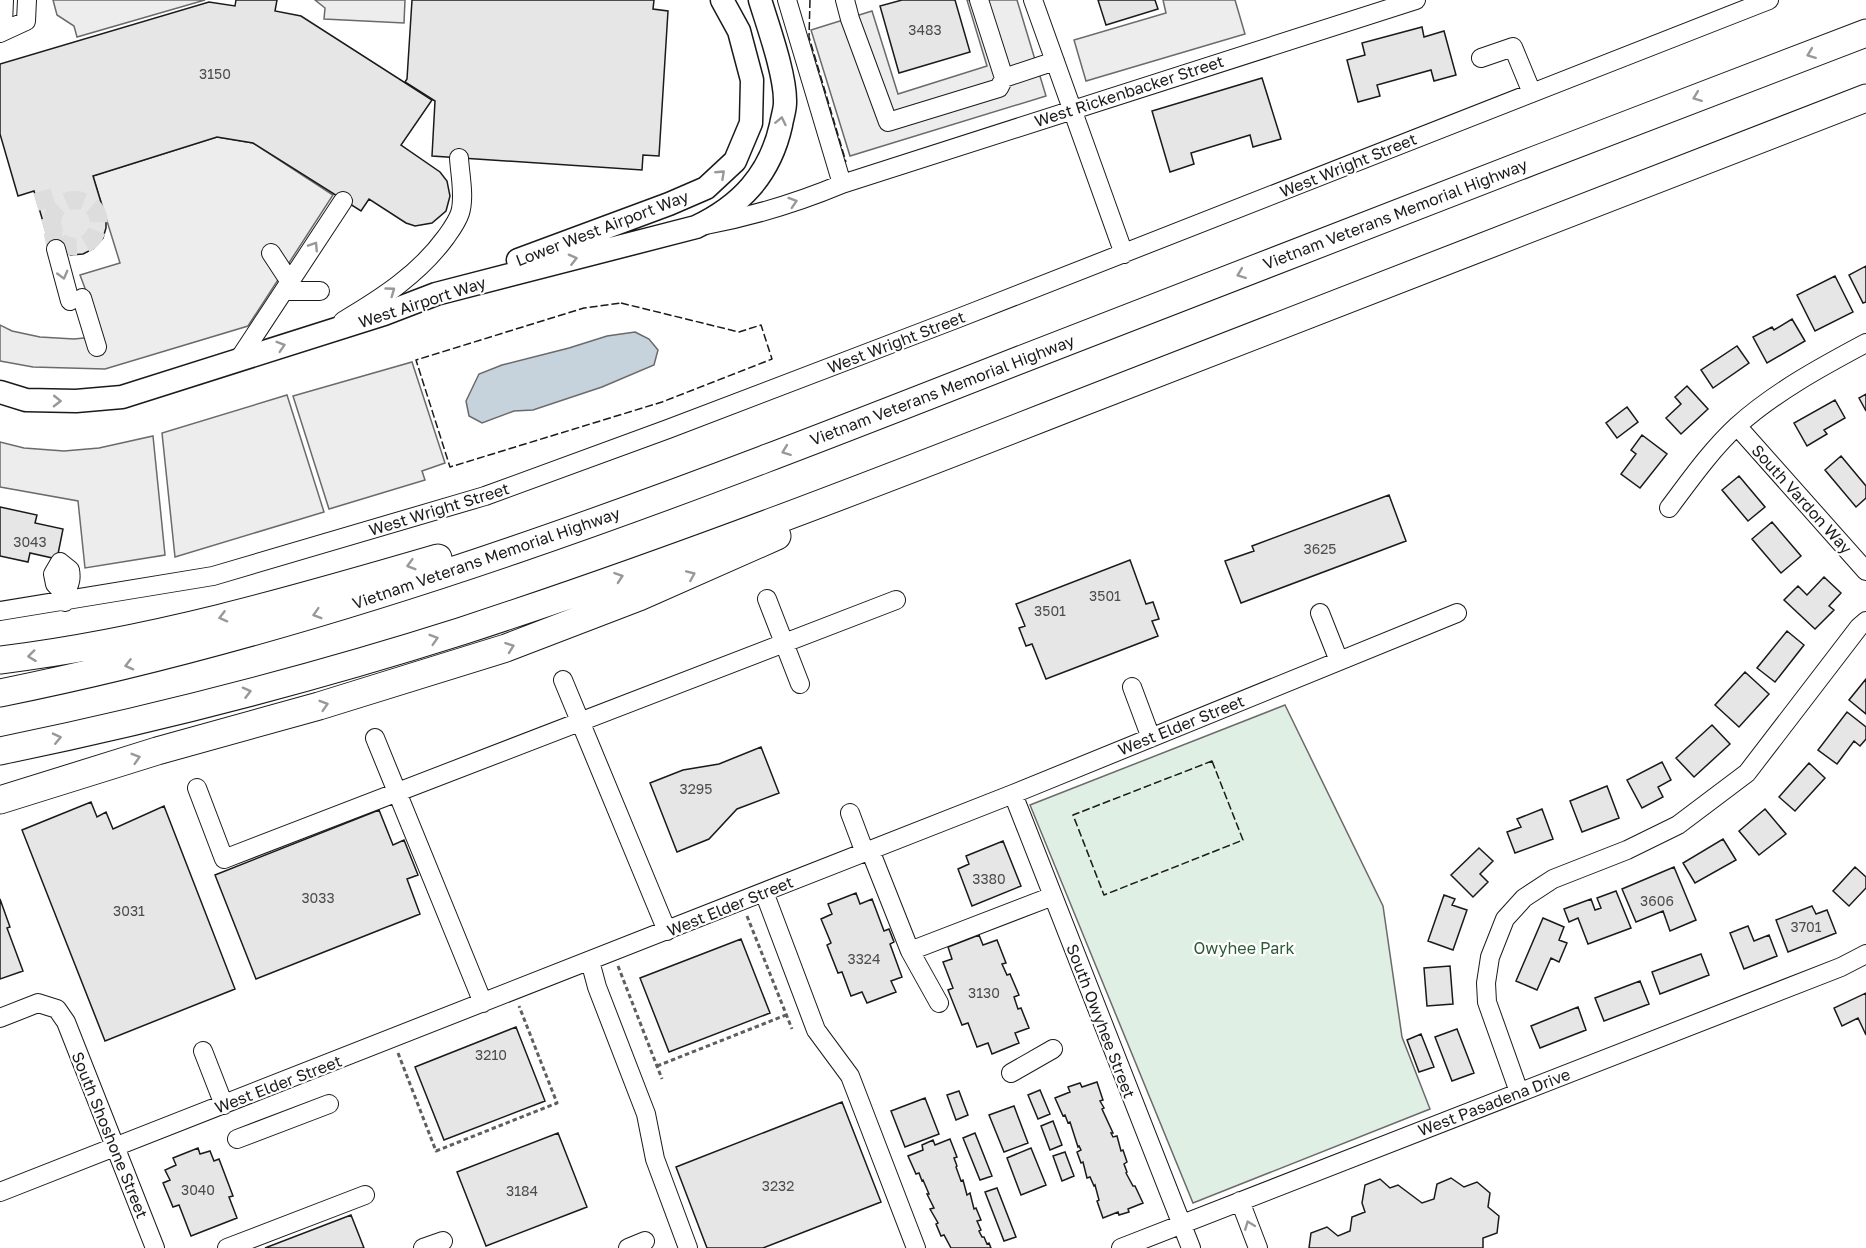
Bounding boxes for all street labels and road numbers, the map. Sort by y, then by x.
street label: West Rickenbacker Street [1032,51,1226,131]
street label: West Wright Street [1277,128,1419,202]
street label: Vietnam Veterans Memorial Highway [1260,154,1530,274]
street label: Lower West Airport Way [513,186,691,270]
street label: West Airport Way [356,272,488,332]
street label: West Wright Street [824,307,968,377]
street label: Vietnam Veterans Memorial Highway [807,330,1077,450]
street label: South Vardon Way [1748,440,1856,558]
street label: West Wright Street [366,478,512,540]
street label: Vietnam Veterans Memorial Highway [350,503,622,613]
street label: West Elder Street [1115,691,1247,759]
street label: West Elder Street [664,872,796,940]
street label: South Owyhee Street [1062,941,1140,1101]
street label: South Shoshone Street [67,1049,153,1221]
street label: West Elder Street [212,1051,344,1117]
street label: West Pasadena Drive [1415,1064,1573,1140]

